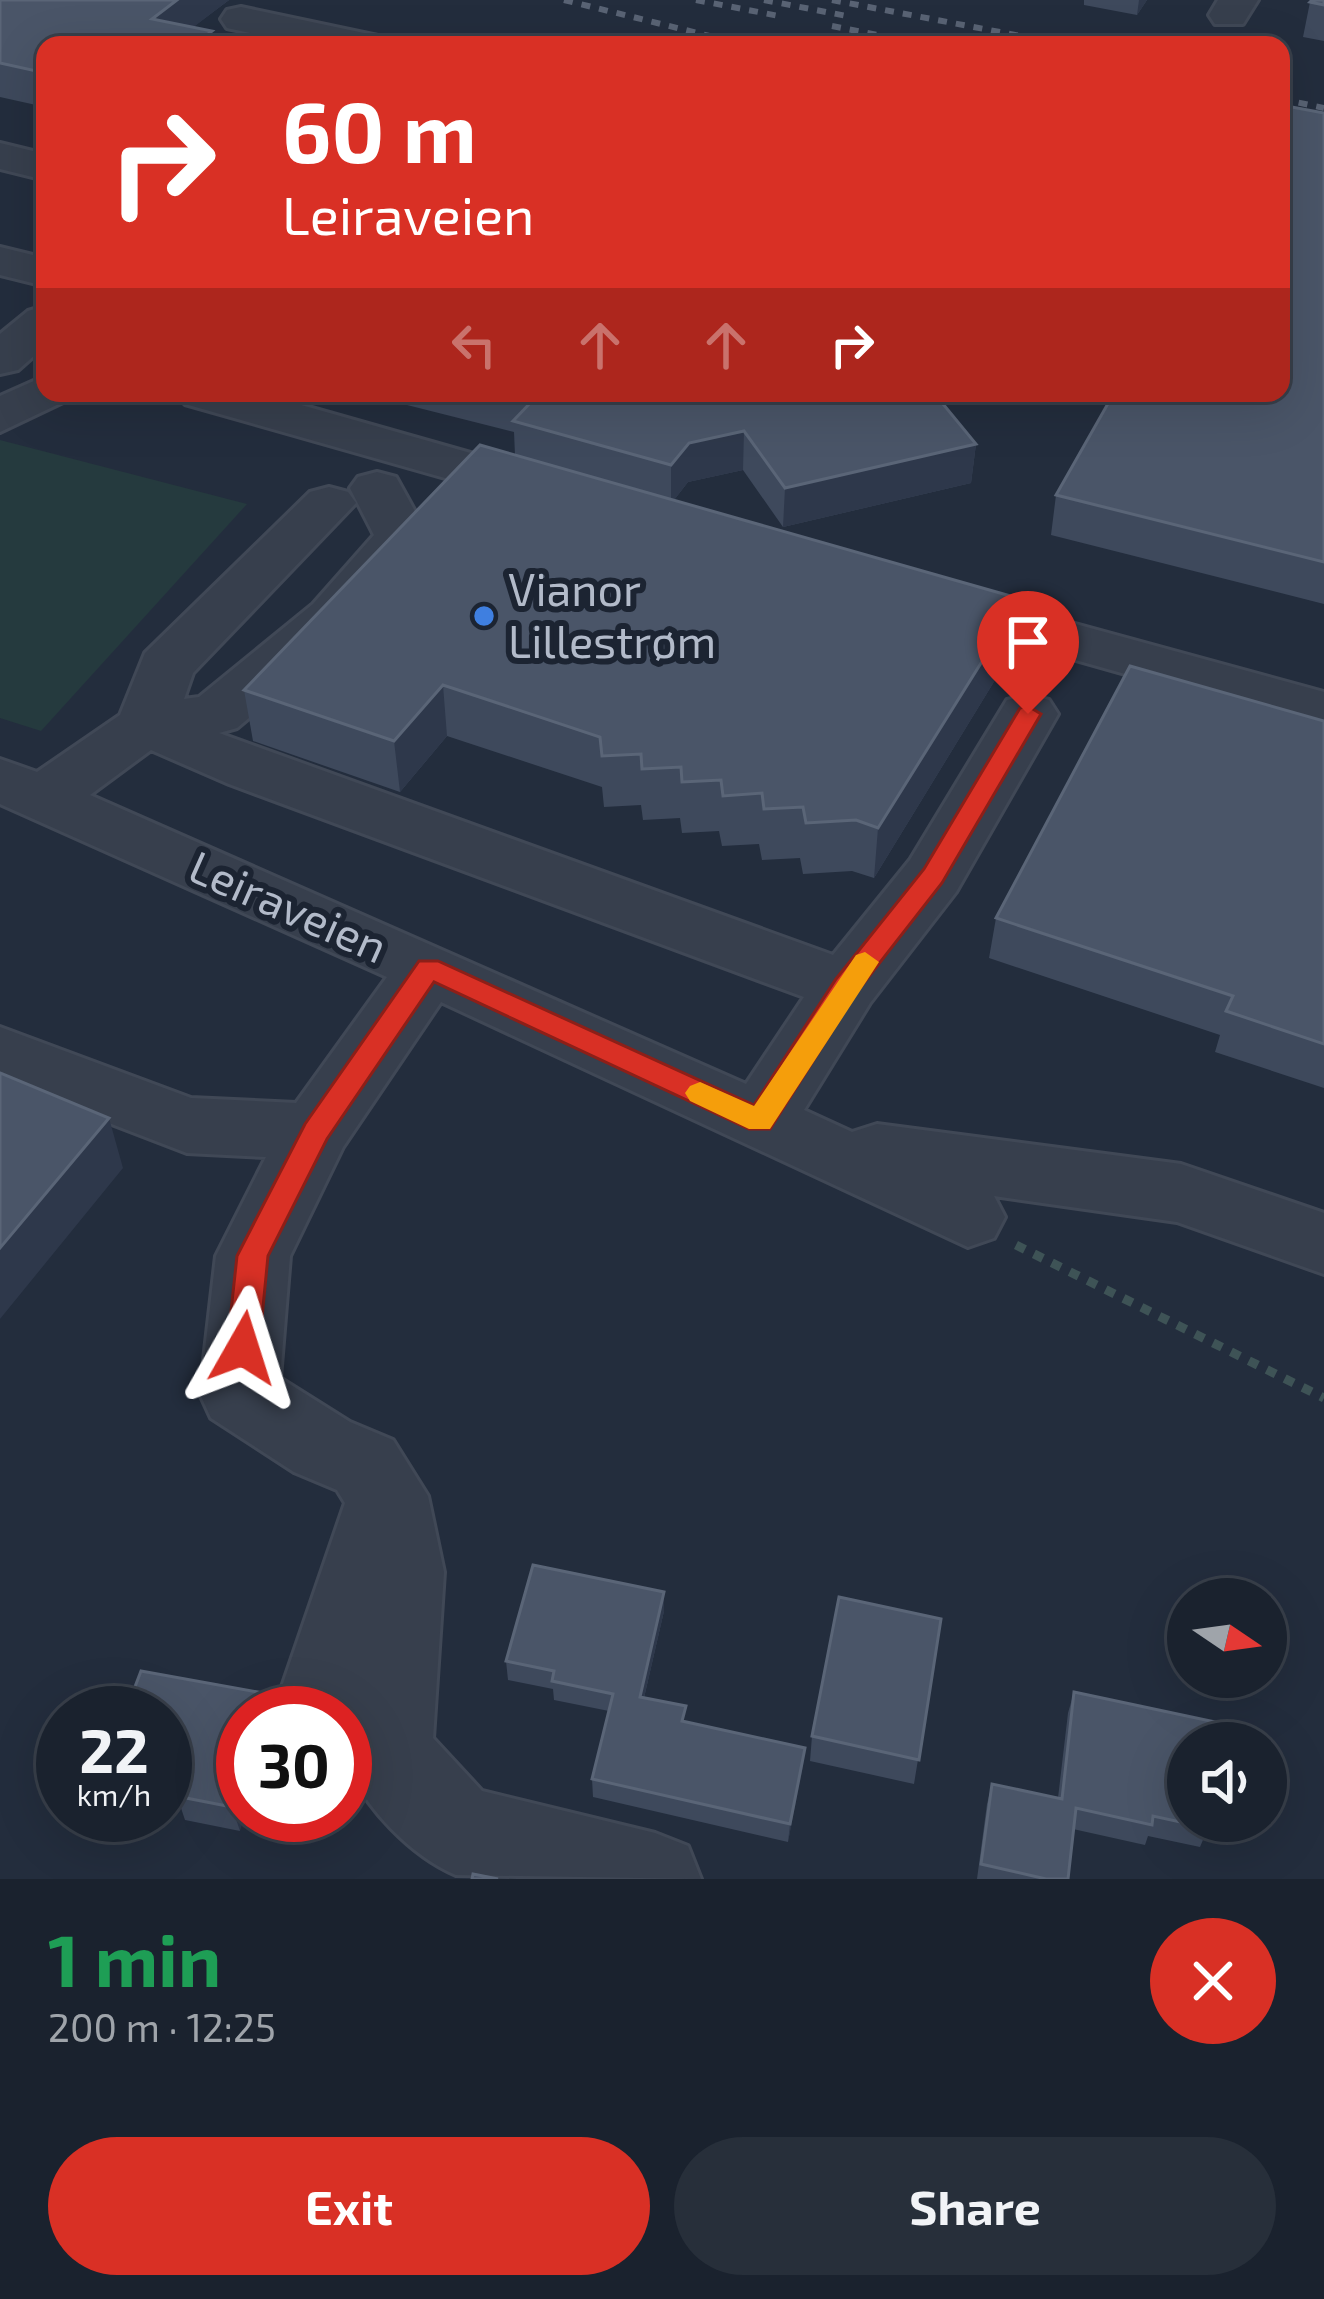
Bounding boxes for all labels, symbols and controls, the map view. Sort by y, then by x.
text: 60 m [282,79,477,180]
icon: right [84,84,240,240]
text: Leiraveien [282,181,534,246]
icon: left [441,312,507,378]
icon: ahead [567,312,633,378]
icon: ahead [693,312,759,378]
icon: right [819,312,885,378]
place label: Vianor Lillestrøm [508,561,716,667]
pin [977,591,1079,714]
marker: Vianor Lillestrøm [471,603,497,629]
icon: arrive [995,609,1061,675]
street label: Leiraveien [182,838,396,973]
position arrow [180,1285,306,1411]
north arrow [1167,1578,1287,1698]
map controls [1167,1578,1287,1842]
speed limit sign: 30 [216,1686,372,1842]
text: 22 [79,1713,149,1785]
button: sound [1167,1722,1287,1842]
text: km/h [77,1776,151,1812]
text: 1 min [48,1915,221,2001]
button: close [1150,1918,1276,2044]
text: 200 m · 12:25 [48,2003,276,2050]
button: Exit [48,2137,650,2275]
button: Share [674,2137,1276,2275]

